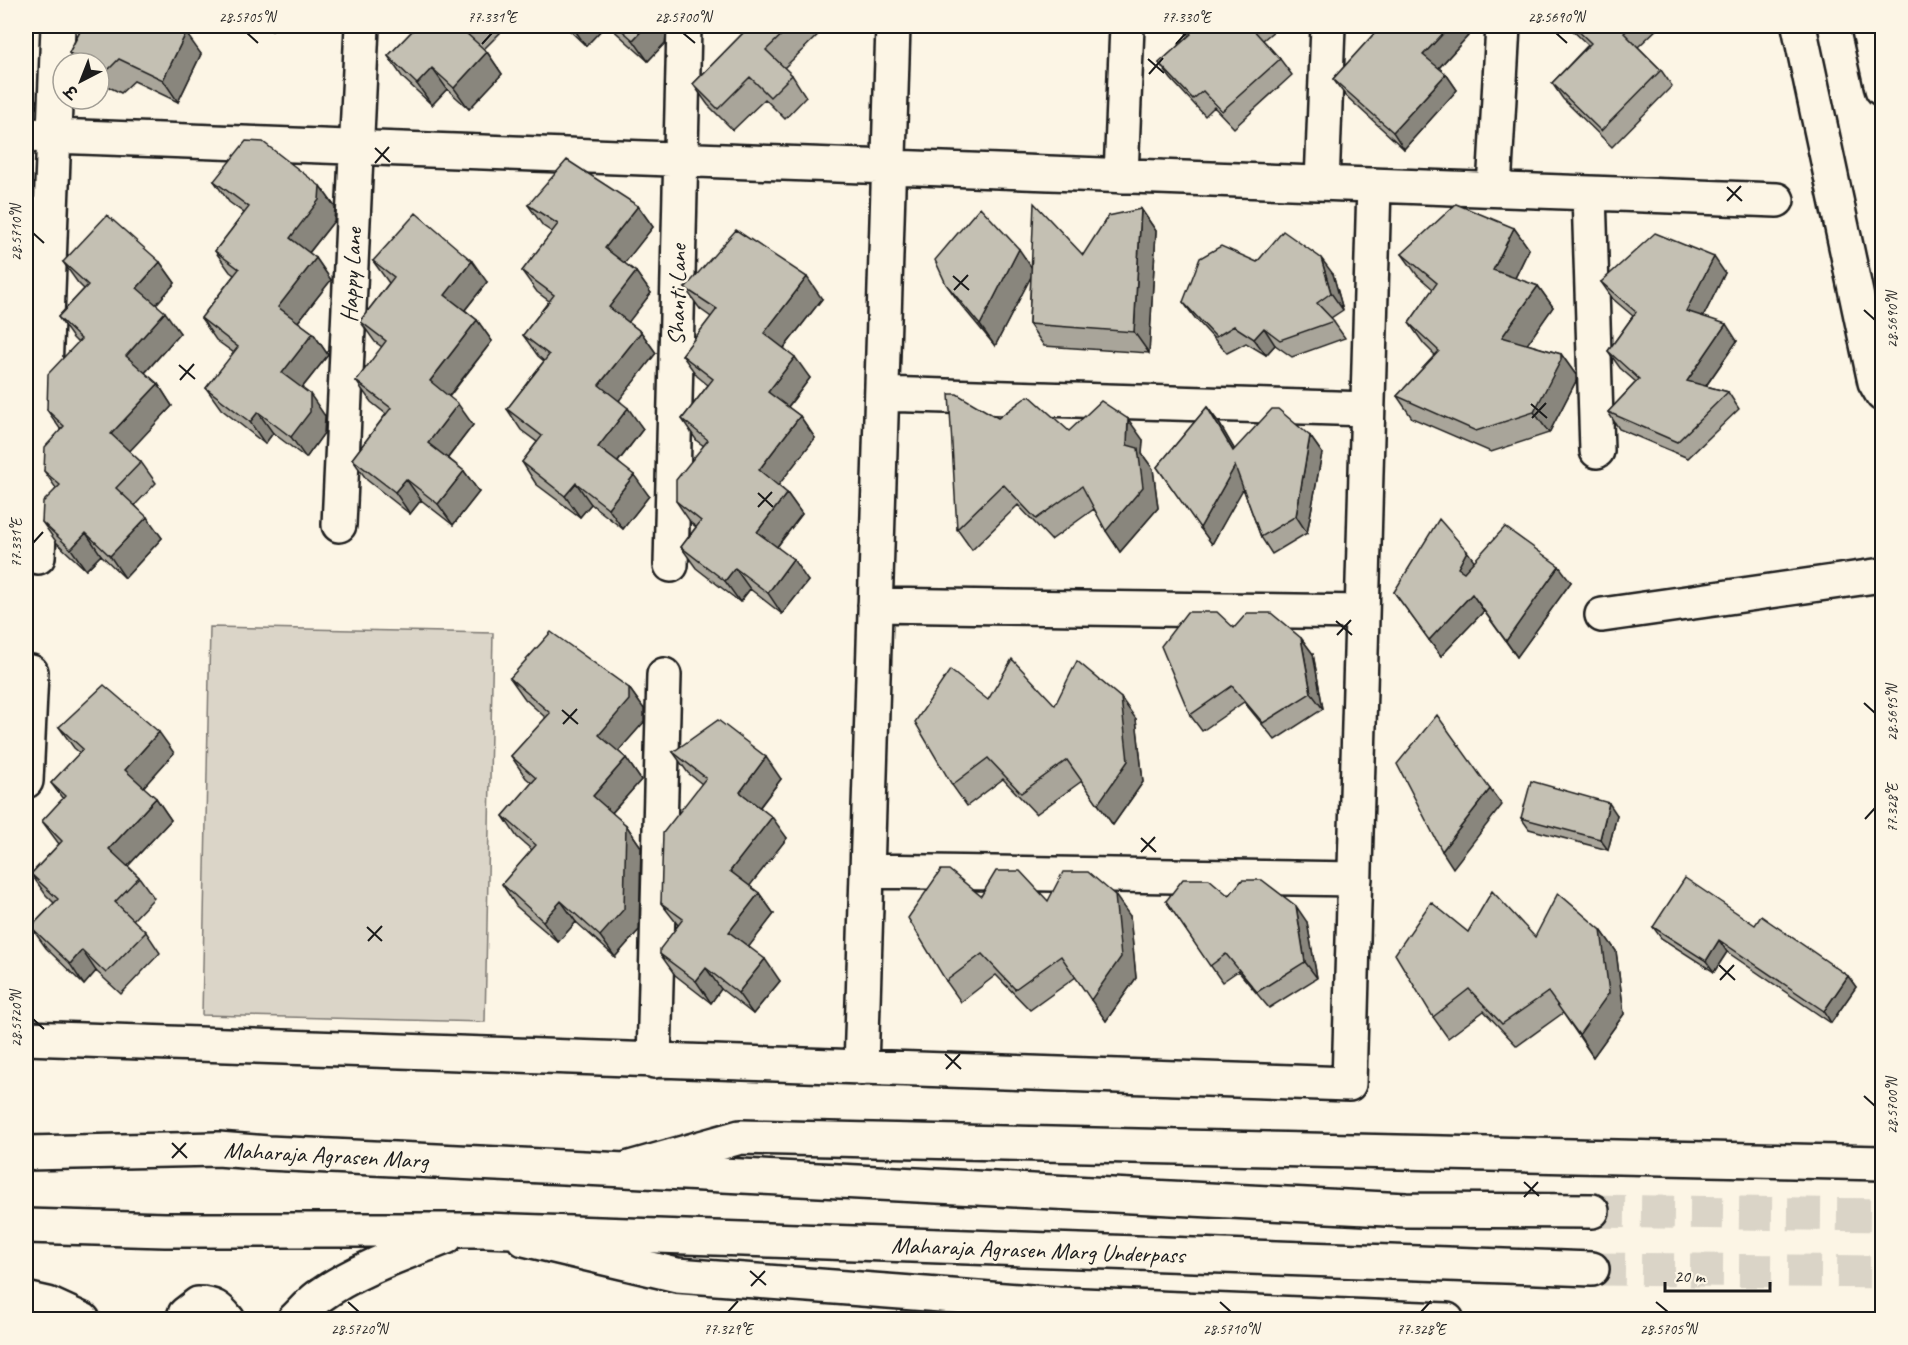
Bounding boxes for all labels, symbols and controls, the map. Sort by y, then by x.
text: 28.5705°N [219,8,278,27]
text: 77.331°E [468,8,519,27]
text: 28.5700°N [655,8,714,27]
text: 77.330°E [1162,8,1213,27]
text: 28.5690°N [1528,8,1587,27]
north arrow [51,51,111,111]
text: उ [60,80,84,104]
text: 28.5710°N [7,202,26,261]
street label: Happy Lane [334,225,369,323]
street label: Shanti Lane [661,242,693,346]
text: 28.5690°N [1883,289,1902,348]
text: 77.331°E [7,516,26,567]
text: 28.5695°N [1883,682,1902,741]
text: 77.328°E [1883,781,1902,832]
text: 28.5720°N [7,988,26,1047]
text: 28.5700°N [1883,1075,1902,1134]
street label: Maharaja Agrasen Marg [223,1135,430,1175]
street label: Maharaja Agrasen Marg Underpass [891,1230,1187,1270]
scale bar [1665,1255,1770,1293]
text: 20 m [1674,1265,1707,1287]
text: 28.5720°N [331,1320,390,1339]
text: 77.329°E [704,1320,755,1339]
text: 28.5710°N [1203,1320,1262,1339]
text: 77.328°E [1397,1320,1448,1339]
text: 28.5705°N [1640,1320,1699,1339]

